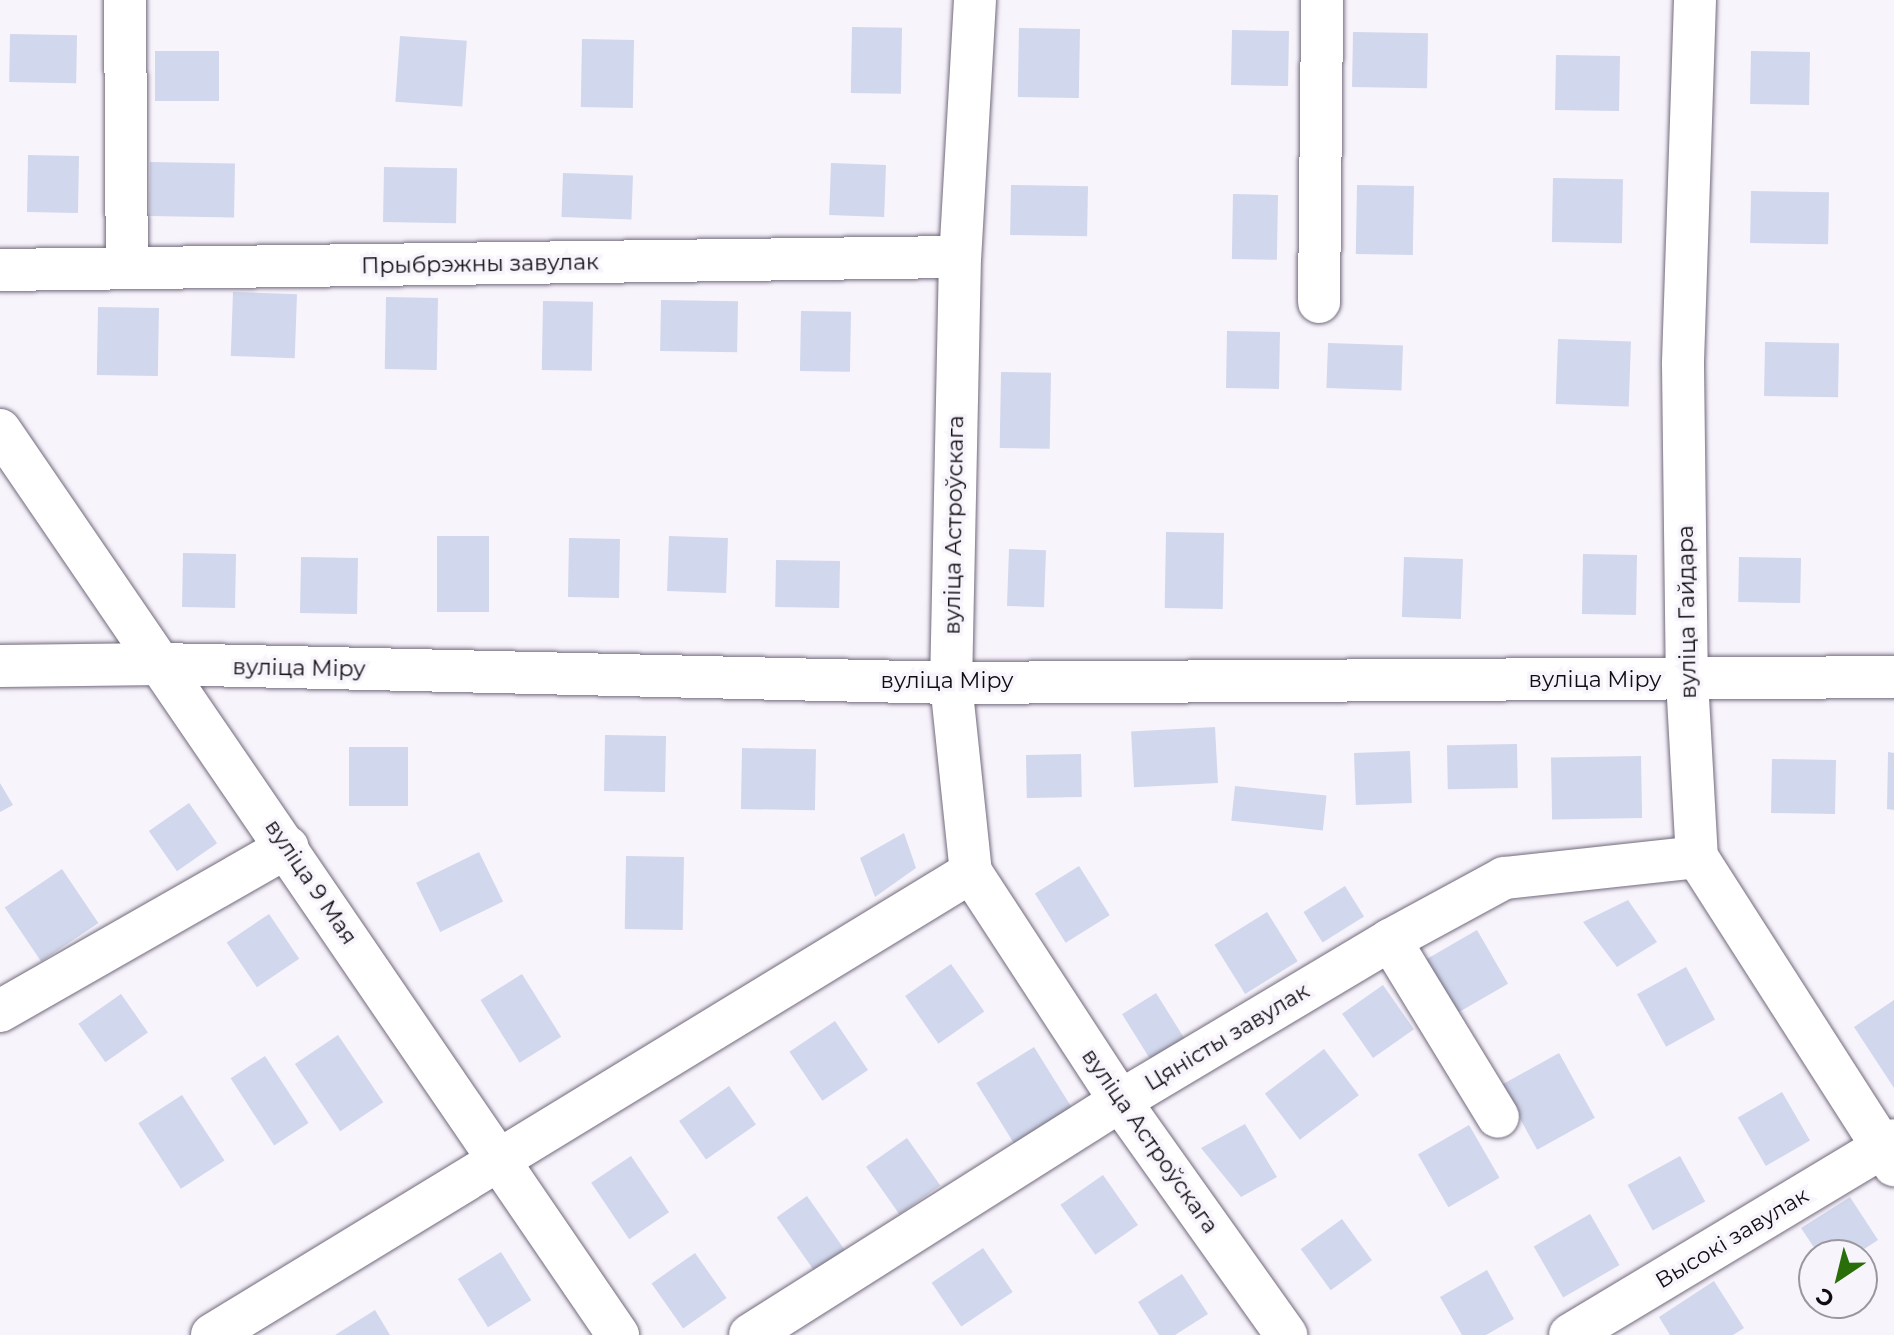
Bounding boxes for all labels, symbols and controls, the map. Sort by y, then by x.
street label: Прыбрэжны завулак [361,249,599,279]
street label: вуліца Астроўскага [939,415,969,635]
street label: вуліца Гайдара [1672,525,1702,699]
street label: вуліца Міру [232,654,366,682]
street label: вуліца Міру [1529,667,1661,693]
street label: вуліца Міру [881,668,1013,694]
street label: вуліца 9 Мая [259,814,363,950]
street label: Цяністы завулак [1140,978,1314,1096]
street label: вуліца Астроўскага [1076,1044,1224,1238]
street label: Высокі завулак [1651,1182,1813,1294]
north arrow [1798,1239,1878,1319]
text: С [1811,1282,1839,1313]

